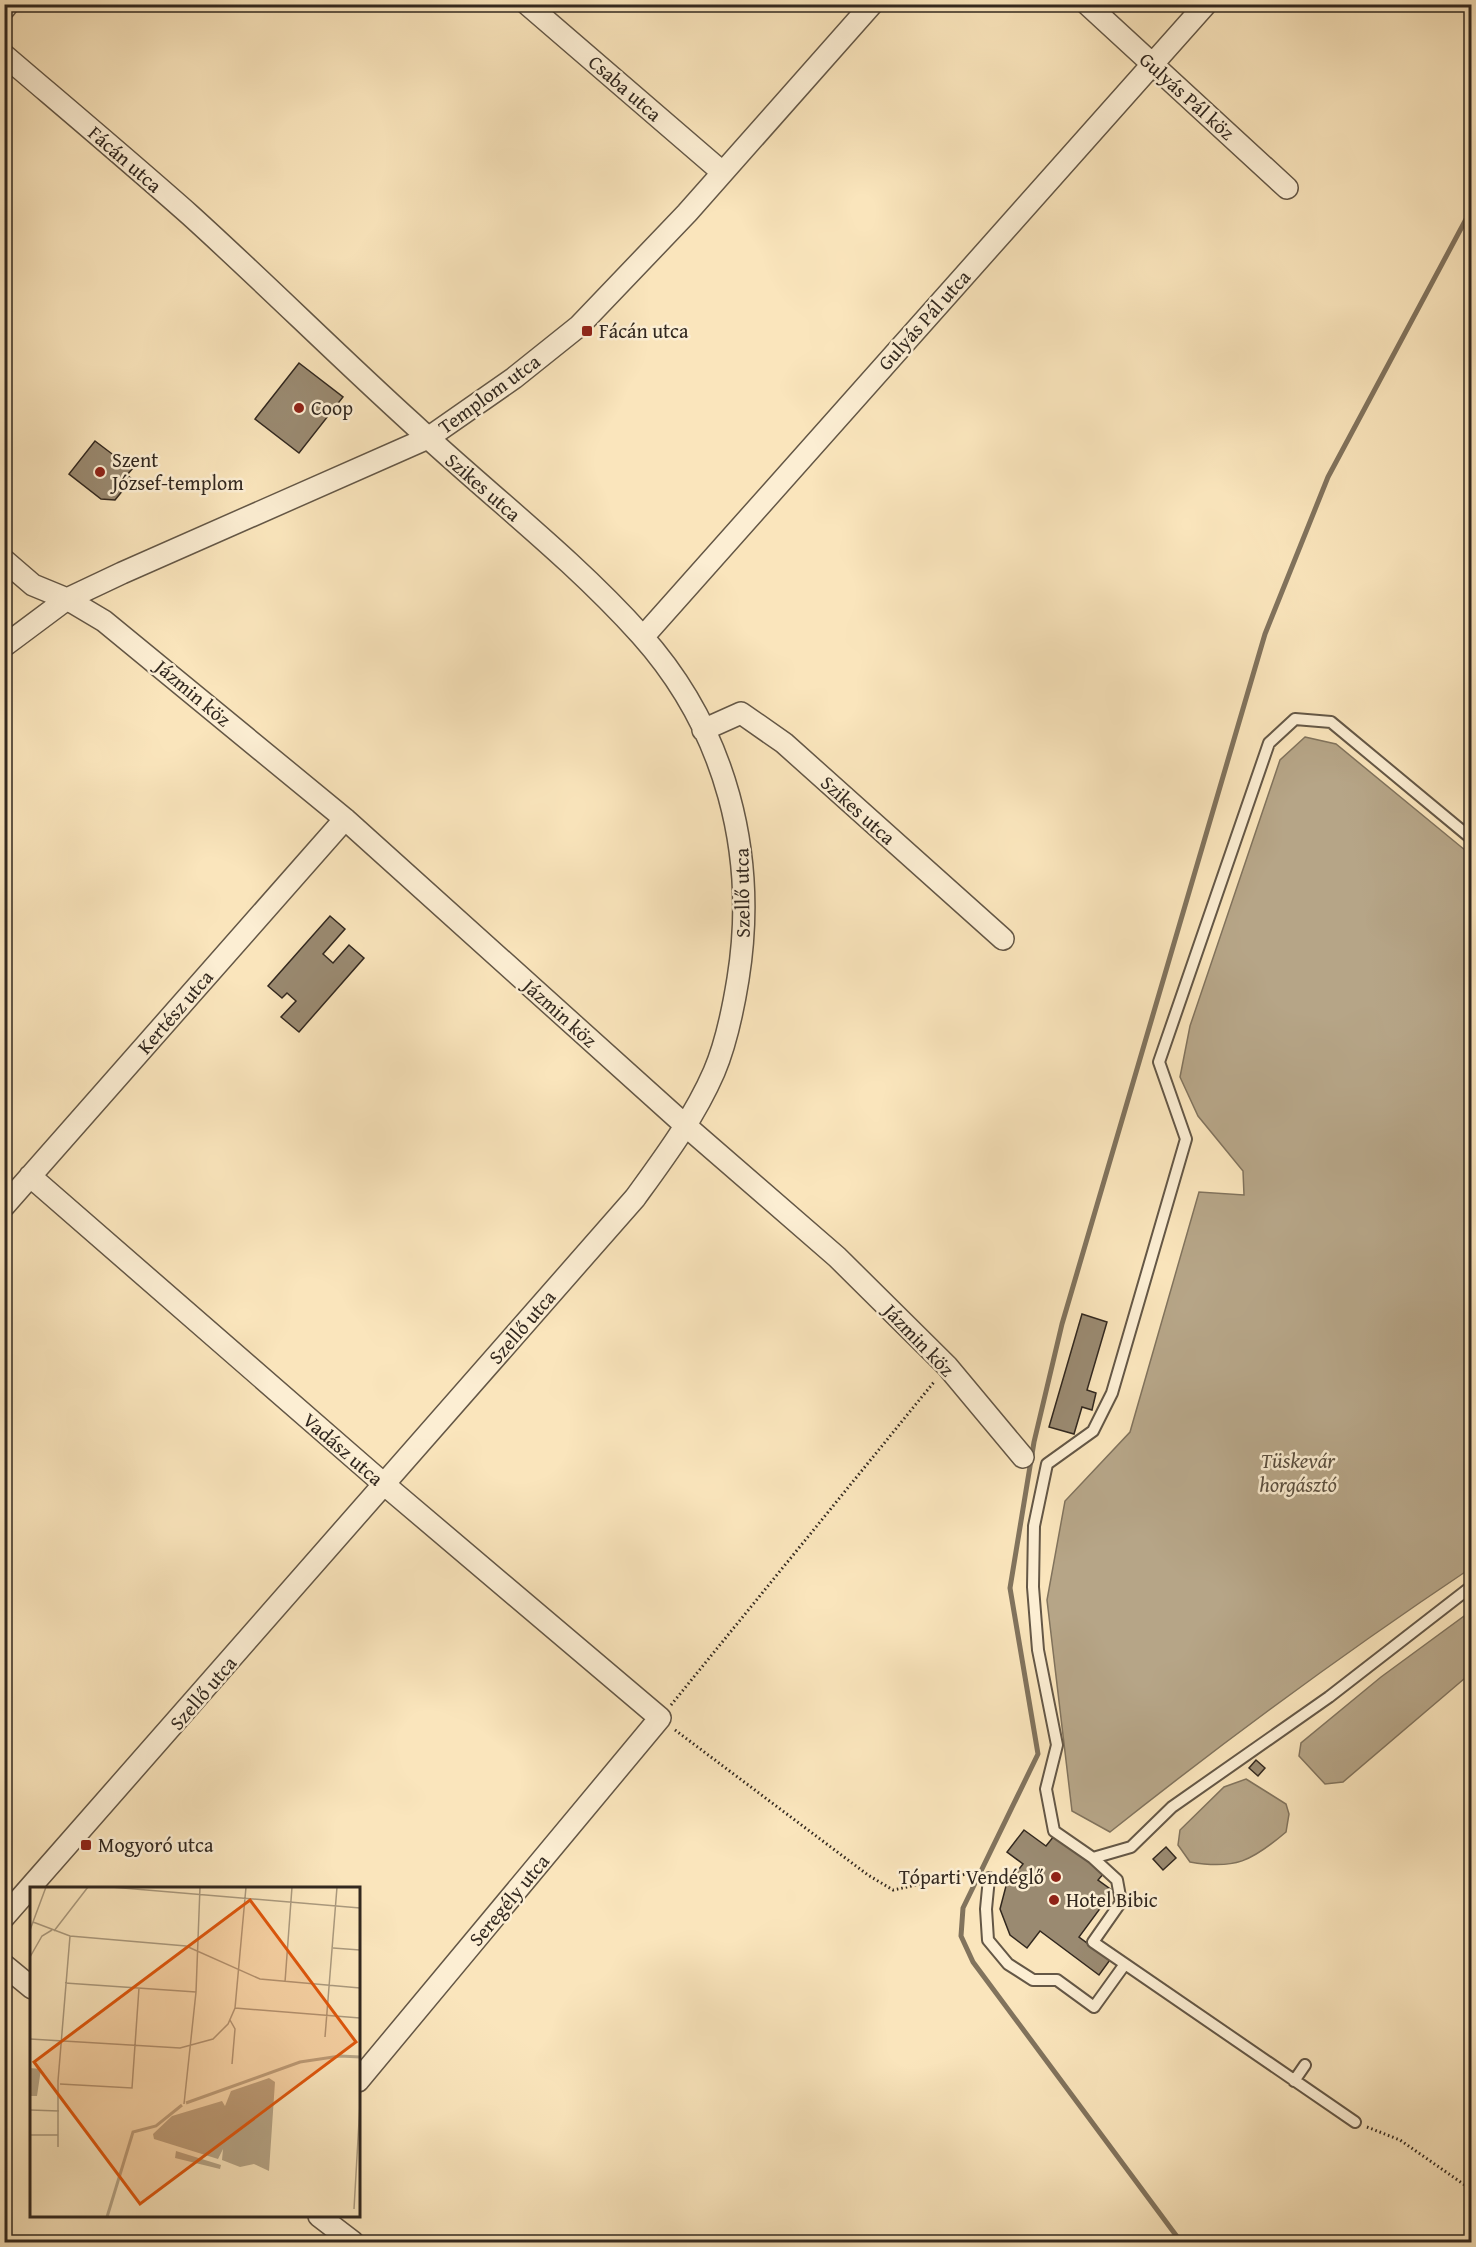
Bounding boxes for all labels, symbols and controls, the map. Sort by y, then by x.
street label: Gulyás Pál köz [1133,45,1242,146]
street label: Csaba utca [582,48,669,128]
street label: Fácán utca [82,118,169,199]
street label: Gulyás Pál utca [871,263,977,376]
place label: Fácán utca [599,316,689,345]
marker: Fácán utca [580,324,594,338]
street label: Templom utca [432,346,546,441]
place label: Coop [311,393,353,422]
marker: Coop [292,401,306,415]
place label: Szent József-templom [109,445,244,497]
street label: Szikes utca [439,446,528,528]
marker: Szent József-templom [93,465,107,479]
street label: Jázmin köz [147,650,238,733]
street label: Szikes utca [815,768,903,851]
street label: Szellő utca [726,847,757,938]
street label: Kertész utca [130,963,220,1060]
street label: Jázmin köz [515,969,604,1054]
street label: Szellő utca [481,1283,562,1370]
street label: Jázmin köz [875,1295,962,1383]
street label: Vadász utca [297,1405,391,1492]
water label: Tüskevár horgásztó [1259,1445,1337,1500]
street label: Szellő utca [162,1649,243,1736]
place label: Mogyoró utca [98,1830,214,1859]
marker: Mogyoró utca [79,1838,93,1852]
street label: Seregély utca [462,1847,556,1952]
place label: Tóparti Vendéglő [899,1862,1044,1891]
marker: Tóparti Vendéglő [1049,1870,1063,1884]
place label: Hotel Bibic [1066,1885,1158,1914]
inset map [30,1887,360,2217]
marker: Hotel Bibic [1047,1893,1061,1907]

